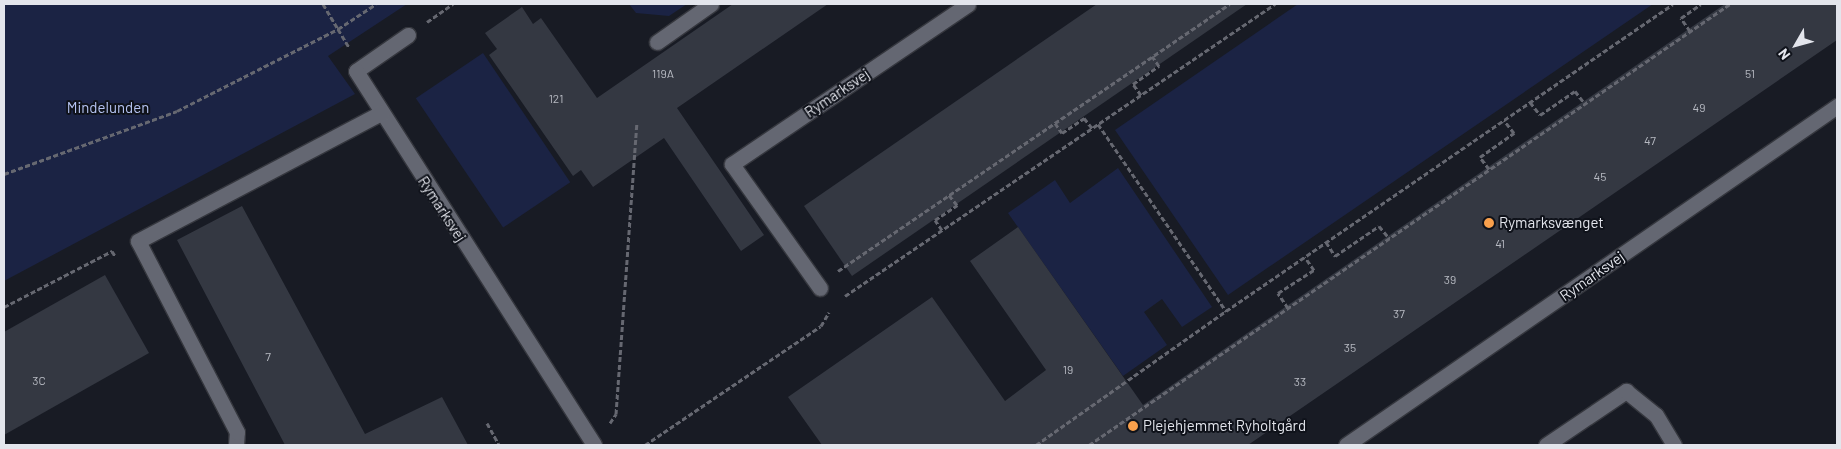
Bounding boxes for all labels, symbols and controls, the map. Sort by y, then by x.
north arrow [1771,20,1821,70]
text: N [1774,46,1793,63]
street label: Rymarksvej [801,65,873,121]
house number: 119A [652,67,674,81]
house number: 51 [1745,67,1755,81]
house number: 121 [549,92,563,106]
park label: Mindelunden [67,99,149,117]
house number: 49 [1693,101,1705,115]
house number: 47 [1644,134,1656,148]
house number: 45 [1594,170,1606,184]
street label: Rymarksvej [414,173,470,245]
place label: Rymarksvænget [1499,214,1604,232]
marker: Rymarksvænget [1483,217,1495,229]
house number: 41 [1495,237,1505,251]
street label: Rymarksvej [1556,247,1628,305]
house number: 39 [1444,273,1456,287]
house number: 37 [1393,307,1405,321]
house number: 35 [1344,341,1356,355]
house number: 7 [265,350,271,364]
house number: 19 [1063,363,1073,377]
house number: 3C [32,374,46,388]
house number: 33 [1294,375,1306,389]
place label: Plejehjemmet Ryholtgård [1143,417,1306,435]
marker: Plejehjemmet Ryholtgård [1127,420,1139,432]

